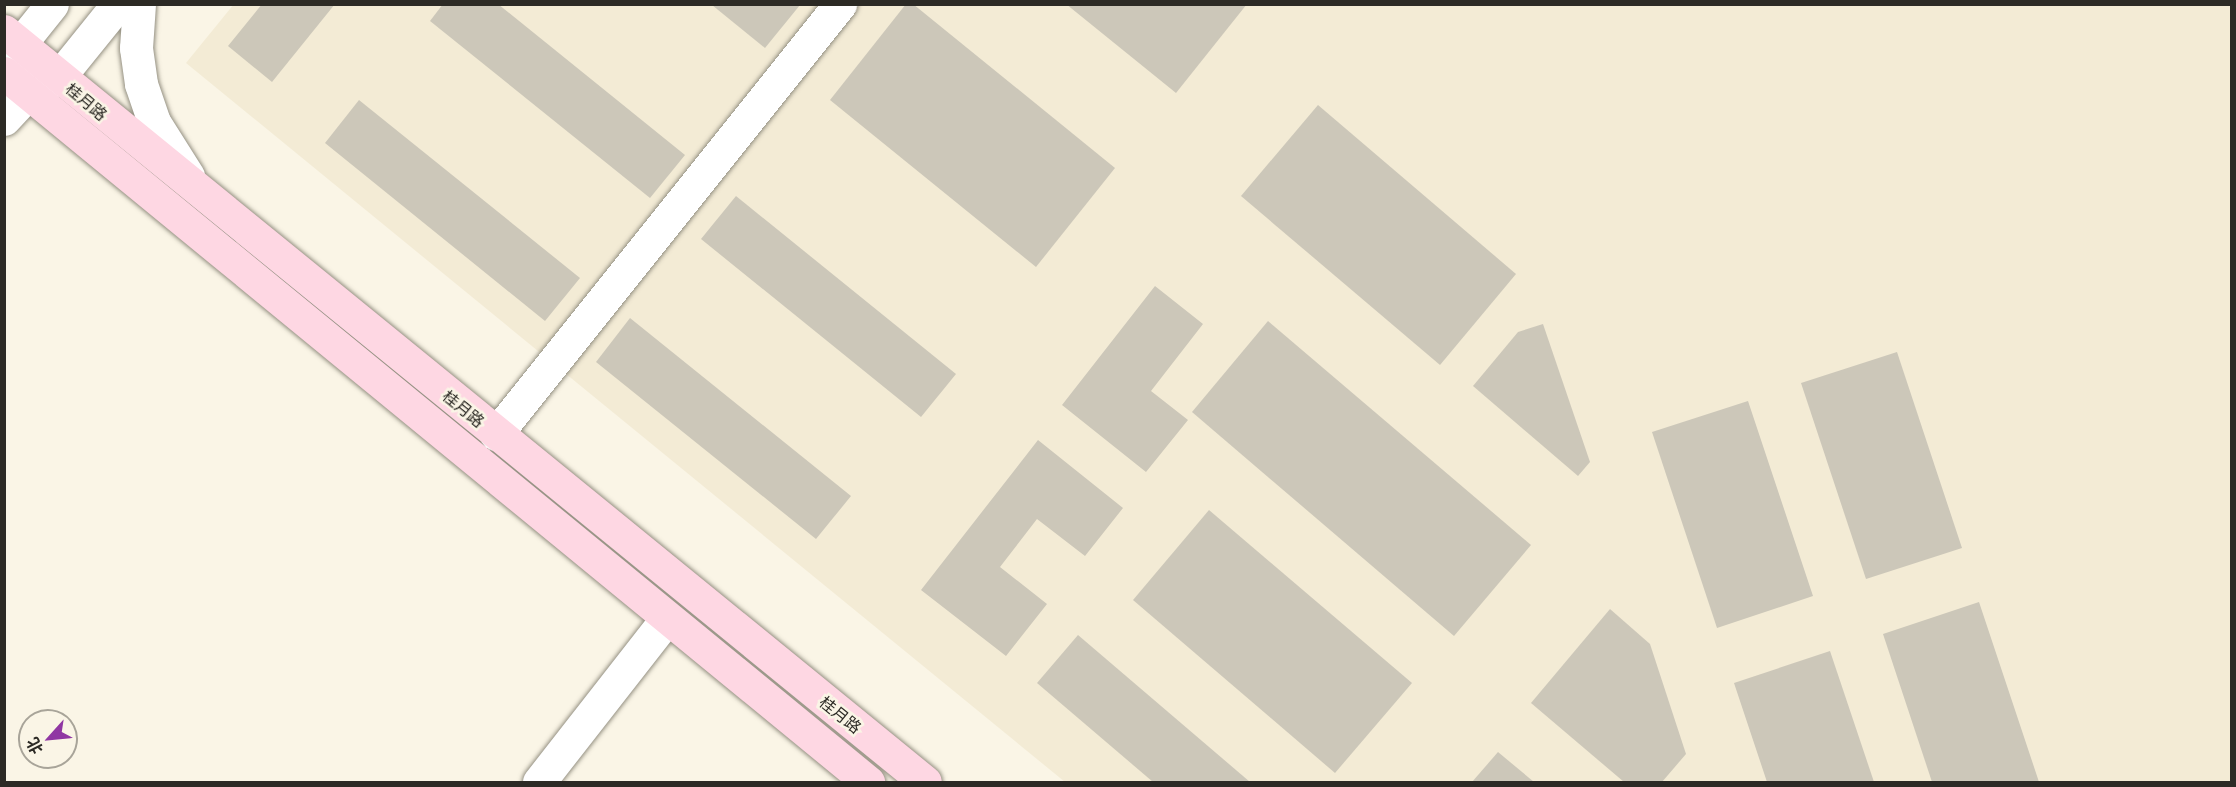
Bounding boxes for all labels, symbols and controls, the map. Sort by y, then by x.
street label: 桂月路 [62,78,112,124]
street label: 桂月路 [439,385,489,431]
street label: 桂月路 [816,691,866,737]
north arrow [18,709,78,769]
text: 北 [19,734,48,759]

